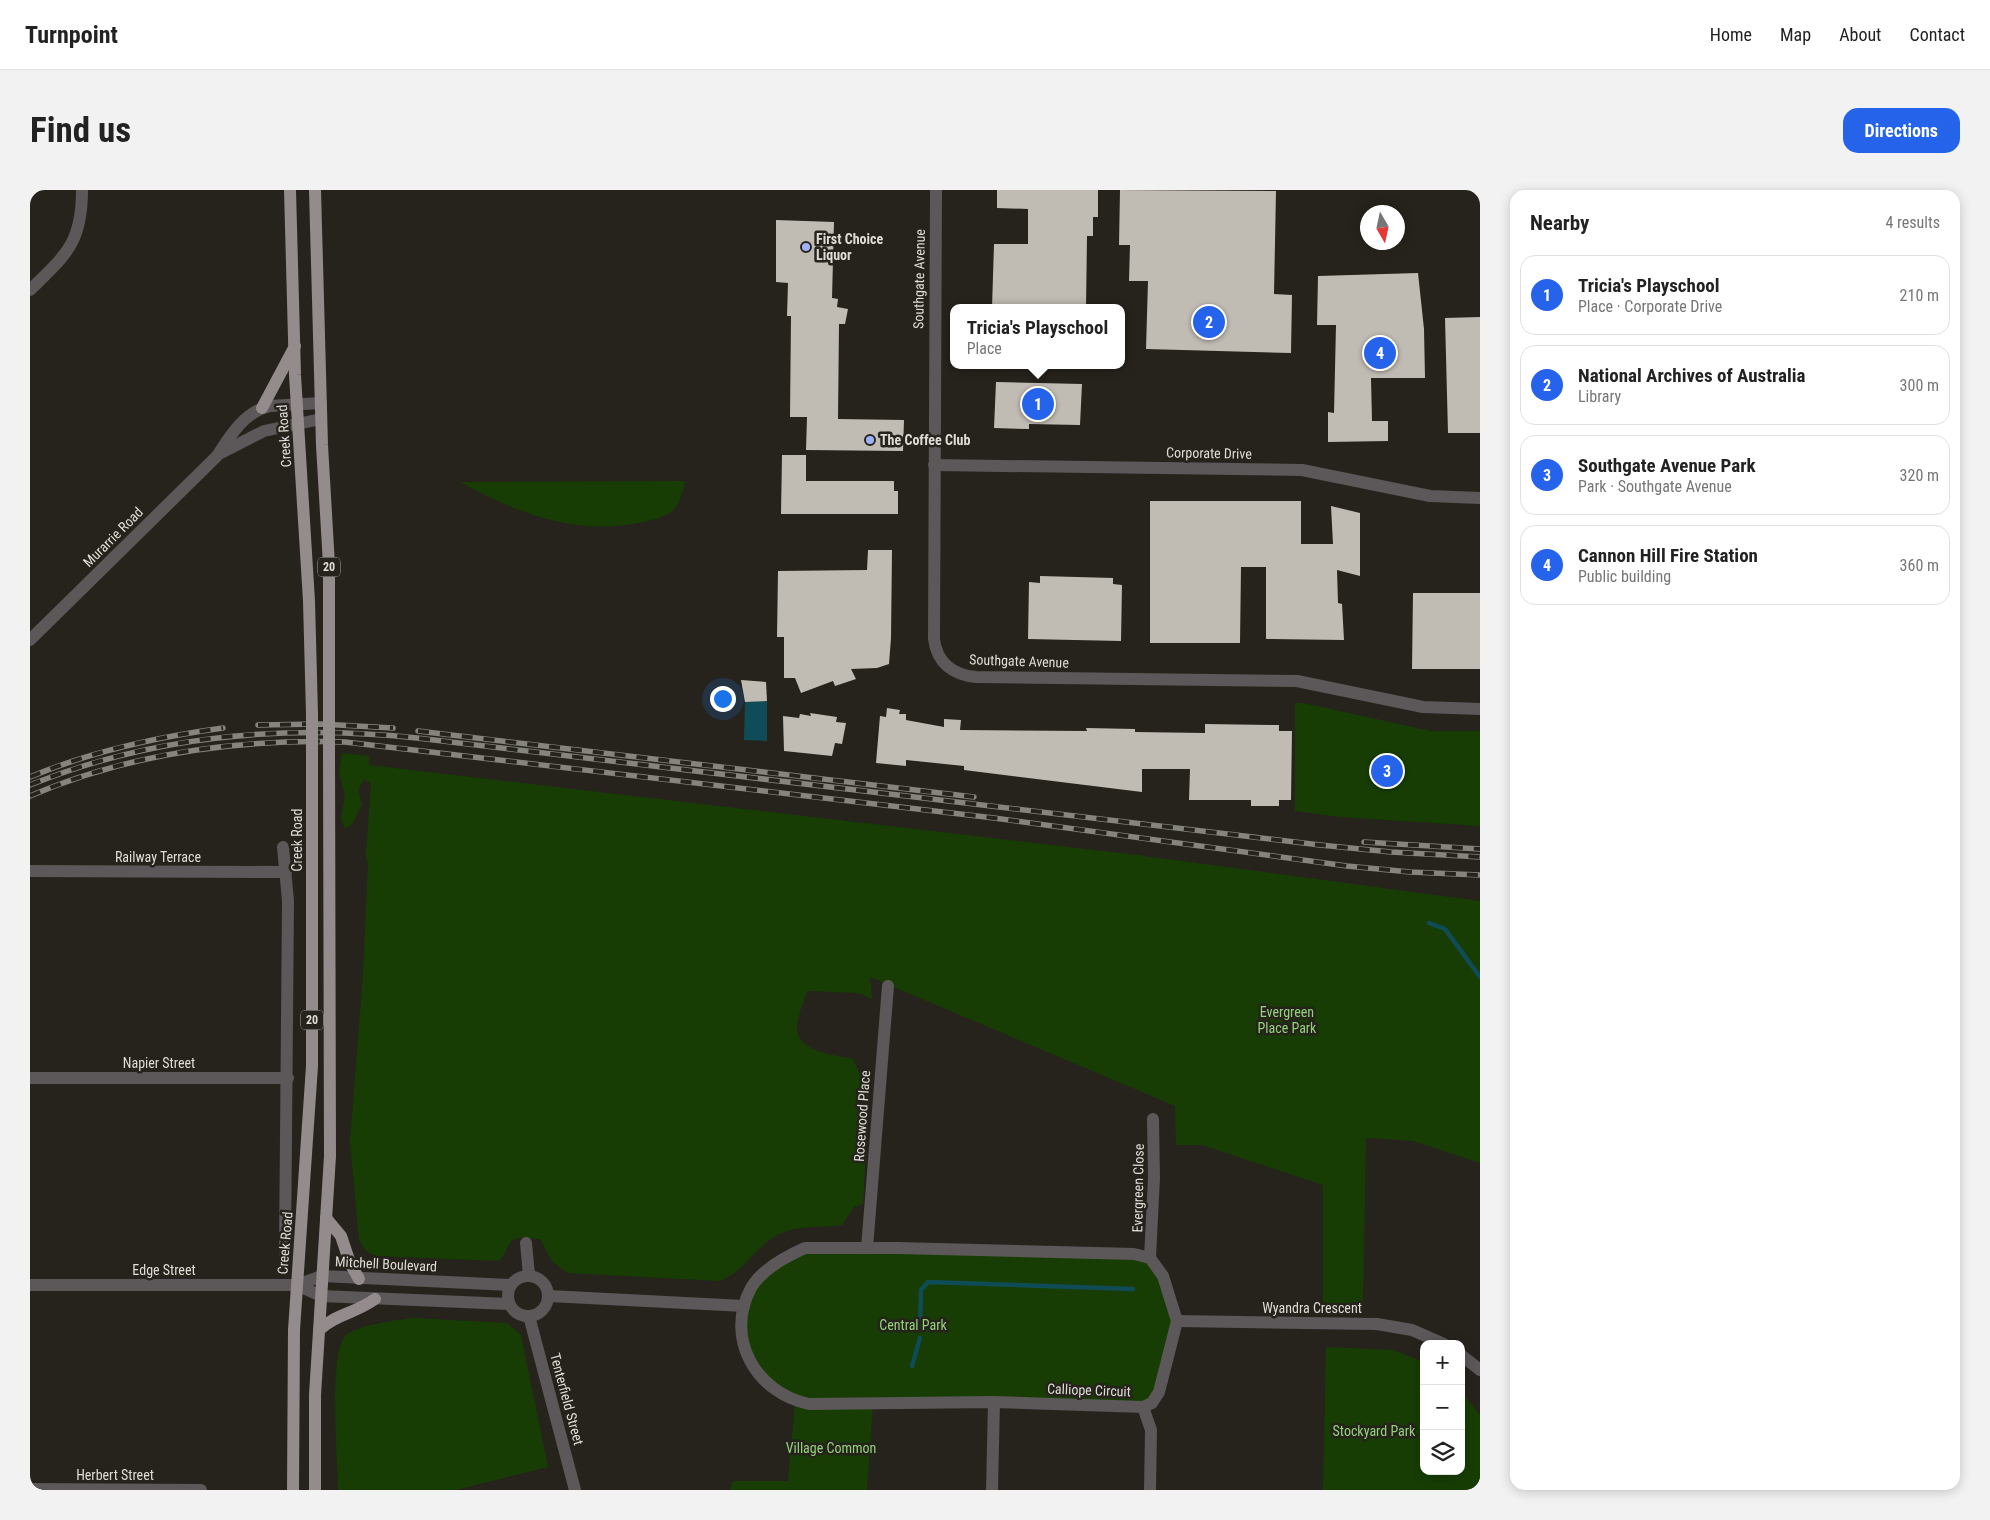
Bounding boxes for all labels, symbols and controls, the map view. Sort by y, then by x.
text: Turnpoint [25,21,118,49]
text: Home [1710,24,1752,45]
text: Map [1780,24,1811,45]
text: About [1839,24,1881,45]
text: Contact [1909,24,1965,45]
button: Directions [1843,108,1960,153]
text: Find us [30,110,131,151]
north arrow [1360,205,1405,250]
text: Nearby [1530,211,1589,235]
text: 4 results [1885,213,1940,232]
street label: Southgate Avenue [910,229,928,329]
place label: First Choice Liquor [816,231,884,263]
marker: First Choice Liquor [800,241,812,253]
text: Tricia's Playschool [1578,274,1720,297]
text: 1 [1543,286,1551,305]
text: 210 m [1900,286,1939,305]
text: Place · Corporate Drive [1578,297,1722,316]
pin: 2 [1193,303,1225,341]
popup [950,304,1125,369]
text: Tricia's Playschool [967,316,1108,339]
pin: 4 [1364,334,1396,372]
text: Place [967,339,1002,358]
text: National Archives of Australia [1578,364,1806,387]
text: 2 [1543,376,1551,395]
text: 300 m [1900,376,1939,395]
pin: 1 [1022,385,1054,423]
text: Library [1578,387,1621,406]
street label: Creek Road [274,404,294,468]
place label: The Coffee Club [880,432,970,448]
marker: The Coffee Club [864,434,876,446]
street label: Corporate Drive [1166,444,1252,462]
text: Southgate Avenue Park [1578,454,1756,477]
text: 3 [1543,466,1551,485]
text: 320 m [1900,466,1939,485]
text: Park · Southgate Avenue [1578,477,1732,496]
street label: Murarrie Road [80,504,146,570]
text: Cannon Hill Fire Station [1578,544,1758,567]
text: 4 [1543,556,1551,575]
text: 360 m [1900,556,1939,575]
road number: 20 [318,558,340,577]
text: Public building [1578,567,1671,586]
street label: Southgate Avenue [969,651,1070,671]
your location [710,686,736,712]
pin: 3 [1371,752,1403,790]
street label: Creek Road [289,809,305,871]
street label: Railway Terrace [115,849,202,865]
park label: Evergreen Place Park [1258,1004,1317,1036]
road number: 20 [301,1010,323,1030]
street label: Napier Street [123,1055,195,1071]
street label: Rosewood Place [851,1069,873,1162]
street label: Evergreen Close [1129,1143,1147,1232]
street label: Creek Road [274,1211,296,1275]
street label: Mitchell Boulevard [335,1253,437,1275]
street label: Edge Street [132,1262,196,1278]
street label: Wyandra Crescent [1262,1300,1362,1316]
park label: Central Park [879,1317,947,1333]
map controls [1420,1340,1465,1475]
button: + [1420,1340,1465,1385]
street label: Tenterfield Street [547,1351,587,1447]
street label: Calliope Circuit [1047,1381,1131,1399]
button: − [1420,1385,1465,1430]
park label: Stockyard Park [1333,1423,1416,1439]
button: layers [1420,1430,1465,1475]
park label: Village Common [786,1440,876,1456]
street label: Herbert Street [76,1467,154,1483]

